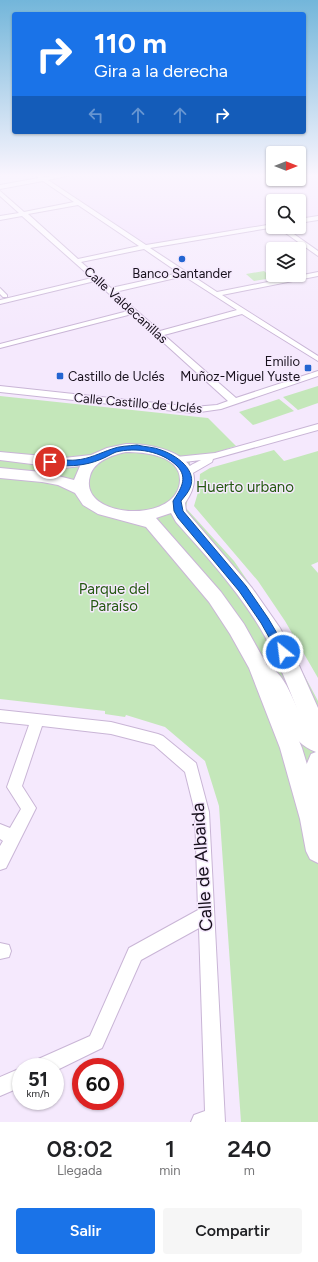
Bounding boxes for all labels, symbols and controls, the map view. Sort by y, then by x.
text: 110 m [94,26,167,60]
icon: right [28,28,80,80]
text: Gira a la derecha [94,60,228,82]
icon: left [85,104,107,126]
icon: ahead [127,104,149,126]
icon: ahead [169,104,191,126]
icon: right [211,104,233,126]
north arrow [266,146,306,186]
map controls [266,146,306,282]
button: search [266,194,306,234]
button: layers [266,242,306,282]
marker: Banco Santander [177,254,187,264]
street label: Calle Valdecanillas [81,264,171,346]
place label: Banco Santander [132,266,232,281]
place label: Emilio Muñoz-Miguel Yuste [180,354,300,384]
marker: Emilio Muñoz-Miguel Yuste [303,363,313,373]
place label: Castillo de Uclés [68,369,165,384]
marker: Castillo de Uclés [55,371,65,381]
street label: Calle Castillo de Uclés [73,390,203,416]
pin [33,445,67,479]
icon: arrive [39,451,61,473]
park label: Huerto urbano [196,478,294,496]
park label: Parque del Paraíso [79,580,149,615]
position arrow [262,631,304,673]
street label: Calle de Albaida [187,802,217,932]
speed limit sign: 60 [72,1058,124,1110]
text: 51 [28,1067,48,1091]
text: km/h [27,1087,49,1100]
text: 08:02 [47,1134,113,1163]
text: 1 [165,1134,175,1163]
text: 240 [227,1134,271,1163]
text: Llegada [57,1163,102,1178]
text: min [159,1163,181,1178]
text: m [244,1163,255,1178]
button: Salir [16,1208,155,1254]
button: Compartir [163,1208,302,1254]

